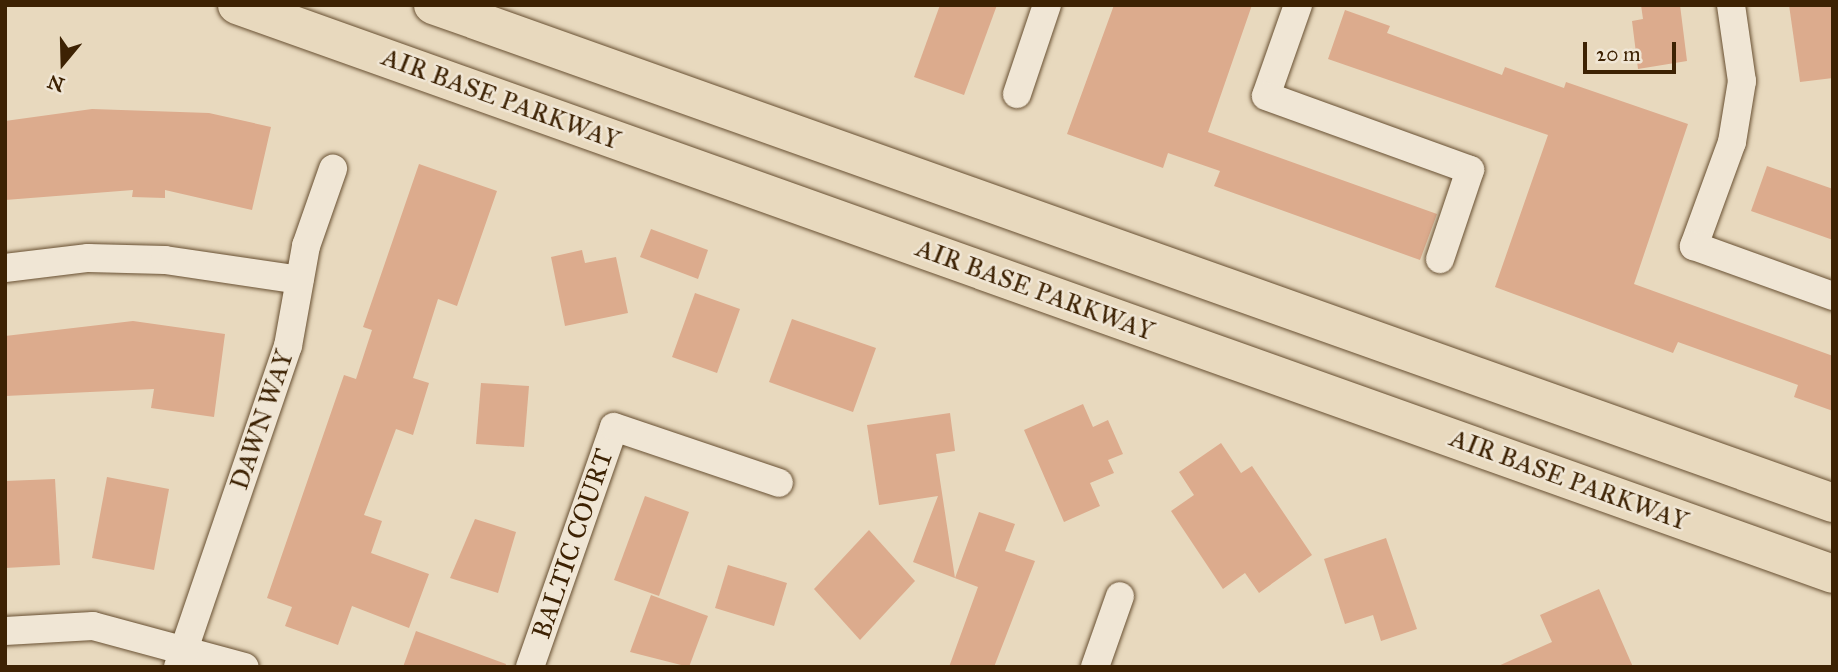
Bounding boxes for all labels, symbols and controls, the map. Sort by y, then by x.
north arrow [28,28,98,98]
scale bar [1586,28,1679,72]
street label: AIR BASE PARKWAY [378,41,624,157]
text: 20 m [1596,41,1641,67]
text: N [45,70,67,97]
street label: AIR BASE PARKWAY [912,232,1158,348]
street label: DAWN WAY [224,346,300,494]
street label: AIR BASE PARKWAY [1446,422,1692,538]
street label: BALTIC COURT [526,445,620,643]

